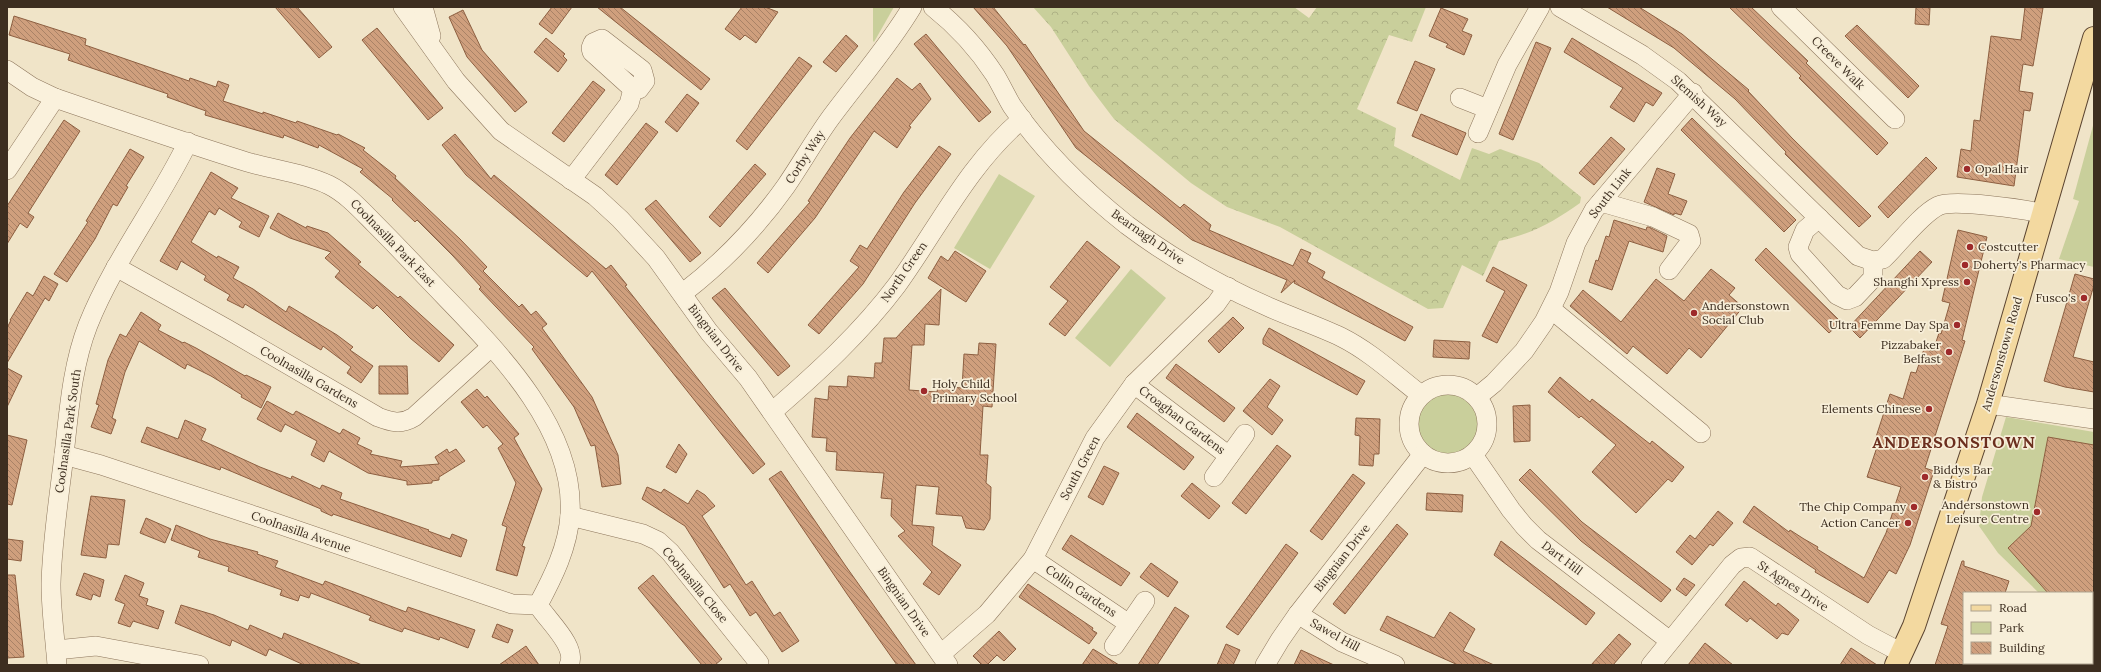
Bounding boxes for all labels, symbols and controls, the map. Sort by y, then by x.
street label: Creeve Walk [1809,33,1869,93]
street label: Slemish Way [1668,71,1731,130]
street label: Corby Way [782,127,828,186]
place label: Opal Hair [1975,161,2029,176]
street label: South Link [1585,164,1634,221]
marker: Opal Hair [1962,164,1972,174]
street label: Coolnasilla Park East [348,196,439,290]
street label: Bearnagh Drive [1109,206,1188,268]
street label: North Green [877,238,930,305]
place label: Costcutter [1978,239,2039,254]
marker: Costcutter [1965,242,1975,252]
place label: Doherty's Pharmacy [1973,257,2086,272]
marker: Doherty's Pharmacy [1960,260,1970,270]
place label: Shanghi Xpress [1873,274,1959,289]
marker: Shanghi Xpress [1962,277,1972,287]
place label: Fusco's [2036,290,2076,305]
marker: Fusco's [2079,293,2089,303]
street label: Andersonstown Road [1978,295,2025,414]
place label: Andersonstown Social Club [1701,298,1790,327]
street label: Bingnian Drive [685,301,748,375]
marker: Andersonstown Social Club [1689,308,1699,318]
place label: Ultra Femme Day Spa [1829,317,1949,332]
marker: Ultra Femme Day Spa [1952,320,1962,330]
place label: Pizzabaker Belfast [1881,337,1942,366]
street label: Coolnasilla Gardens [257,342,361,411]
marker: Pizzabaker Belfast [1944,347,1954,357]
street label: Coolnasilla Park South [51,368,84,494]
place label: Holy Child Primary School [932,376,1017,405]
street label: Croaghan Gardens [1136,382,1229,457]
marker: Holy Child Primary School [919,386,929,396]
place label: Elements Chinese [1821,401,1921,416]
marker: Elements Chinese [1924,404,1934,414]
district label: ANDERSONSTOWN [1872,432,2036,452]
street label: South Green [1056,433,1103,502]
place label: Biddys Bar & Bistro [1933,462,1993,491]
marker: Biddys Bar & Bistro [1920,472,1930,482]
place label: Andersonstown Leisure Centre [1940,497,2029,526]
place label: The Chip Company [1799,499,1907,514]
marker: The Chip Company [1909,502,1919,512]
street label: Coolnasilla Avenue [249,507,354,556]
marker: Andersonstown Leisure Centre [2032,507,2042,517]
place label: Action Cancer [1820,515,1901,530]
marker: Action Cancer [1903,518,1913,528]
street label: Bingnian Drive [1310,520,1373,595]
street label: Dart Hill [1539,537,1586,578]
street label: Coolnasilla Close [659,544,732,626]
street label: St Agnes Drive [1755,557,1832,614]
street label: Collin Gardens [1043,561,1120,620]
street label: Bingnian Drive [875,564,934,640]
legend [1963,592,2093,664]
text: Road [1999,600,2027,615]
street label: Sawel Hill [1308,615,1363,654]
text: Park [1999,620,2025,635]
text: Building [1999,640,2045,655]

